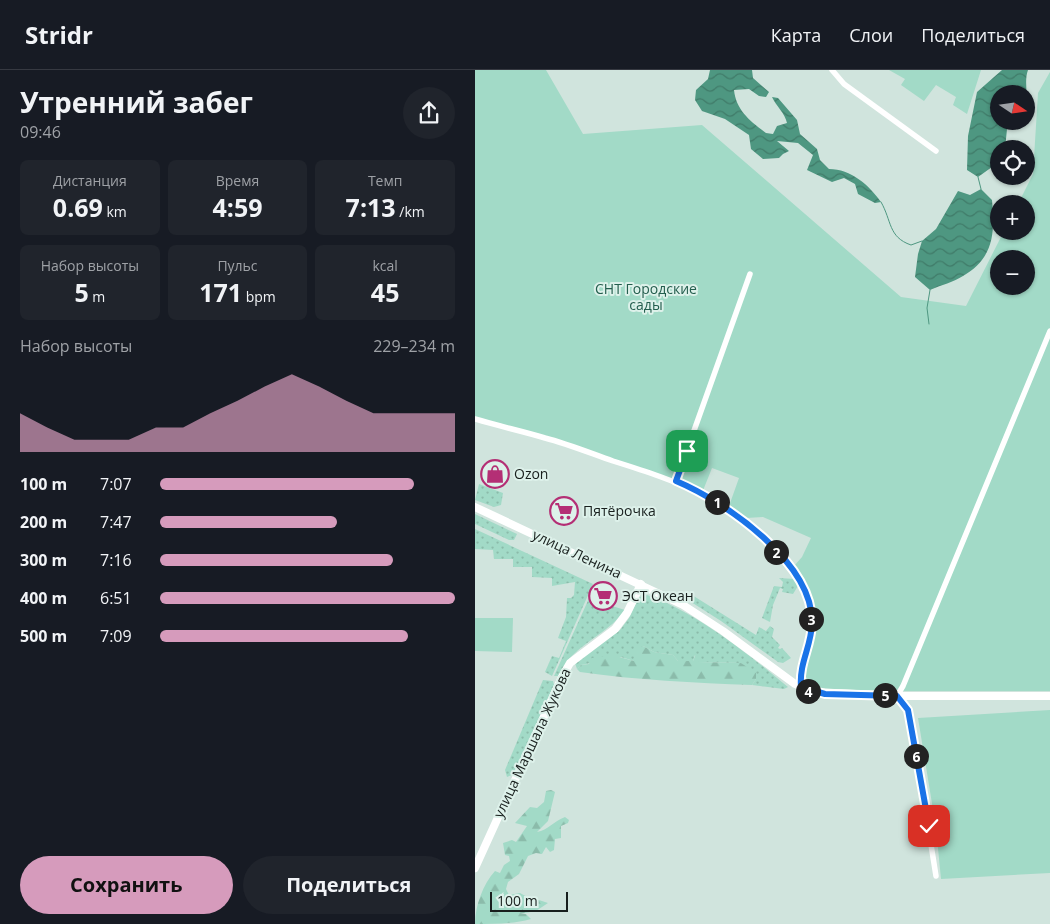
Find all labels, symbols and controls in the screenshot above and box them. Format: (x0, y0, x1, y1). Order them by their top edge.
text: Stridr (25, 18, 93, 51)
text: Карта (771, 23, 821, 47)
text: Слои (849, 23, 893, 47)
text: Поделиться (921, 23, 1025, 47)
text: Утренний забег (20, 83, 253, 121)
north arrow (990, 85, 1035, 130)
map controls (990, 85, 1035, 295)
button: share (403, 87, 455, 139)
text: 09:46 (20, 121, 61, 143)
button: locate (990, 140, 1035, 185)
text: Дистанция (53, 171, 127, 190)
text: Время (216, 171, 259, 190)
text: Темп (368, 171, 402, 190)
text: 0.69 (53, 190, 103, 224)
text: 4:59 (212, 190, 263, 224)
text: 7:13 (346, 190, 396, 224)
button: + (990, 195, 1035, 240)
text: km (103, 202, 127, 221)
text: /km (396, 202, 425, 221)
button: − (990, 250, 1035, 295)
text: Набор высоты (41, 256, 139, 275)
text: Пульс (217, 256, 258, 275)
text: kcal (372, 256, 398, 275)
text: 5 (74, 275, 89, 309)
text: 171 (199, 275, 242, 309)
text: 45 (371, 275, 399, 309)
park label: СНТ Городские сады (595, 279, 697, 314)
text: m (89, 287, 105, 306)
text: bpm (242, 287, 276, 306)
text: Набор высоты (20, 335, 132, 357)
text: 229–234 m (373, 335, 455, 357)
pin (666, 430, 708, 472)
icon: arrive (673, 437, 701, 465)
shop icon: Ozon (480, 459, 510, 489)
place label: Ozon (514, 464, 548, 483)
text: 100 m (20, 473, 67, 495)
text: 7:07 (100, 473, 132, 495)
pin: 1 (705, 490, 729, 514)
text: 1 (713, 493, 722, 512)
supermarket icon: Пятёрочка (549, 496, 579, 526)
place label: Пятёрочка (583, 501, 656, 520)
text: 200 m (20, 511, 67, 533)
text: 7:47 (100, 511, 132, 533)
street label: улица Ленина (530, 525, 625, 582)
pin: 2 (763, 540, 789, 564)
text: 2 (772, 543, 781, 562)
text: 300 m (20, 549, 67, 571)
text: 7:16 (100, 549, 132, 571)
supermarket icon: ЭСТ Океан (588, 581, 618, 611)
place label: ЭСТ Океан (622, 586, 694, 605)
text: 400 m (20, 587, 67, 609)
text: 6:51 (100, 587, 132, 609)
pin: 3 (799, 606, 823, 632)
text: 3 (807, 610, 816, 629)
text: 500 m (20, 625, 67, 647)
text: 7:09 (100, 625, 132, 647)
street label: улица Маршала Жукова (489, 665, 575, 821)
pin: 4 (795, 678, 821, 704)
text: 4 (804, 682, 813, 701)
pin: 5 (873, 682, 897, 708)
text: 5 (881, 686, 890, 705)
pin: 6 (903, 744, 929, 768)
text: 6 (912, 747, 921, 766)
pin (908, 805, 950, 847)
icon: check (915, 812, 943, 840)
button: Сохранить (20, 856, 233, 914)
button: Поделиться (243, 856, 455, 914)
scale bar (490, 889, 567, 912)
text: 100 m (497, 891, 538, 910)

